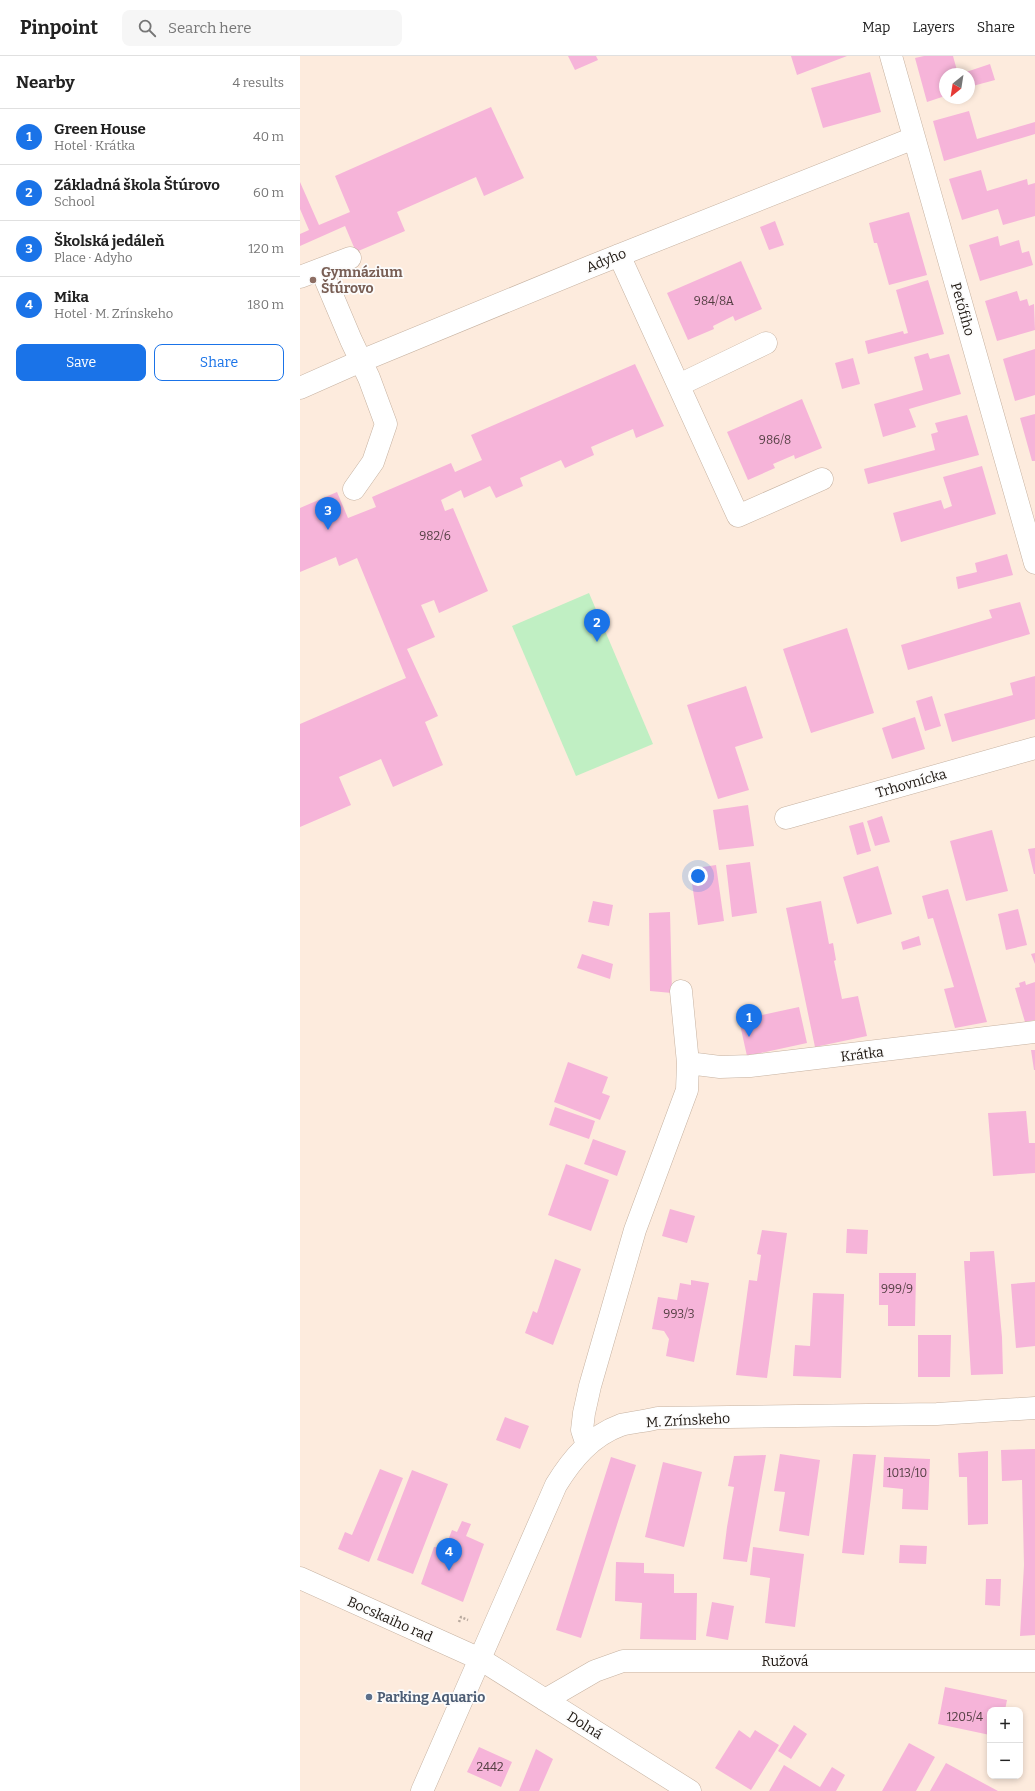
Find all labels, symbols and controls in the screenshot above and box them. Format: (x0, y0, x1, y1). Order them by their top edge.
search box (122, 10, 402, 46)
text: Pinpoint (20, 16, 98, 39)
icon: search (136, 17, 158, 39)
text: Search here (168, 19, 251, 37)
text: Map (862, 19, 890, 36)
text: Layers (912, 19, 955, 36)
text: Share (977, 19, 1015, 36)
north arrow (939, 68, 975, 104)
text: Nearby (16, 72, 75, 93)
text: 4 results (232, 75, 284, 90)
text: Green House (54, 120, 146, 138)
text: 1 (26, 129, 32, 144)
text: 40 m (253, 129, 284, 144)
text: Hotel · Krátka (54, 138, 135, 153)
text: Základná škola Štúrovo (54, 176, 220, 194)
text: 2 (25, 185, 33, 200)
text: 60 m (253, 185, 284, 200)
text: School (54, 194, 95, 209)
text: Školská jedáleň (54, 232, 164, 250)
text: 3 (25, 241, 33, 256)
text: 120 m (248, 241, 284, 256)
street label: Adyho (584, 245, 629, 276)
text: Place · Adyho (54, 250, 133, 265)
place label: Gymnázium Štúrovo (321, 264, 403, 297)
marker: Gymnázium Štúrovo (308, 275, 318, 285)
street label: Petőfiho (947, 281, 978, 338)
text: Mika (54, 288, 89, 306)
house number: 984/8A (694, 294, 735, 308)
text: 4 (25, 297, 33, 312)
text: 180 m (248, 297, 284, 312)
text: Hotel · M. Zrínskeho (54, 306, 173, 321)
button: Save (16, 344, 146, 381)
button: Share (154, 344, 284, 381)
house number: 986/8 (759, 433, 791, 447)
pin: 3 (315, 497, 341, 530)
house number: 982/6 (419, 529, 451, 543)
pin: 2 (584, 609, 610, 642)
street label: Trhovnícka (874, 765, 949, 802)
your location (688, 866, 708, 886)
pin: 1 (736, 1004, 762, 1037)
street label: Krátka (840, 1043, 885, 1066)
house number: 999/9 (881, 1282, 913, 1296)
house number: 993/3 (663, 1307, 695, 1321)
street label: M. Zrínskeho (645, 1410, 731, 1431)
house number: 1013/10 (887, 1466, 927, 1480)
pin: 4 (436, 1538, 462, 1571)
street label: Bocskaiho rad (345, 1593, 435, 1646)
street label: Ružová (762, 1653, 809, 1670)
place label: Parking Aquario (377, 1689, 485, 1706)
marker: Parking Aquario (364, 1692, 374, 1702)
map controls (987, 1707, 1023, 1779)
button: + (987, 1707, 1023, 1743)
street label: Dolná (564, 1708, 606, 1743)
house number: 1205/4 (947, 1710, 983, 1724)
button: − (987, 1743, 1023, 1779)
house number: 2442 (476, 1760, 504, 1774)

